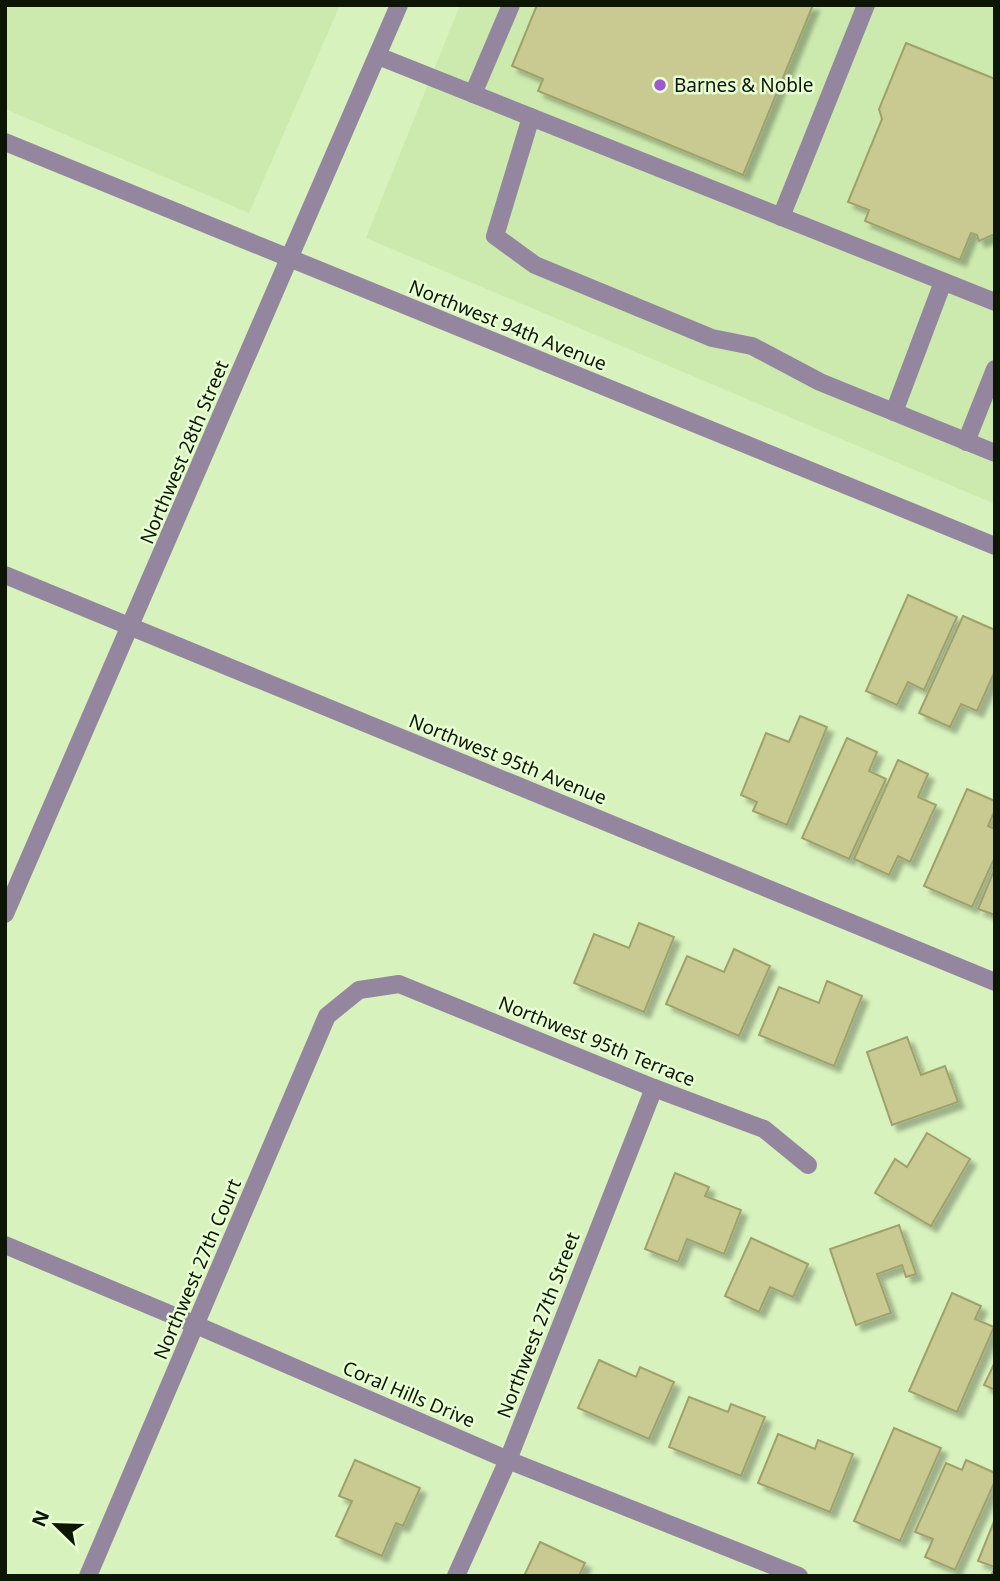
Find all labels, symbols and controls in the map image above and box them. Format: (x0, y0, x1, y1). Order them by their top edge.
place label: Barnes & Noble (674, 72, 813, 98)
marker: Barnes & Noble (652, 77, 668, 93)
street label: Northwest 94th Avenue (405, 273, 611, 377)
street label: Northwest 28th Street (133, 356, 235, 548)
street label: Northwest 95th Avenue (405, 707, 611, 811)
street label: Northwest 95th Terrace (495, 990, 699, 1092)
street label: Northwest 27th Court (147, 1174, 247, 1363)
street label: Northwest 27th Street (491, 1228, 586, 1422)
street label: Coral Hills Drive (339, 1354, 479, 1434)
north arrow (21, 1490, 91, 1560)
text: N (25, 1506, 55, 1531)

